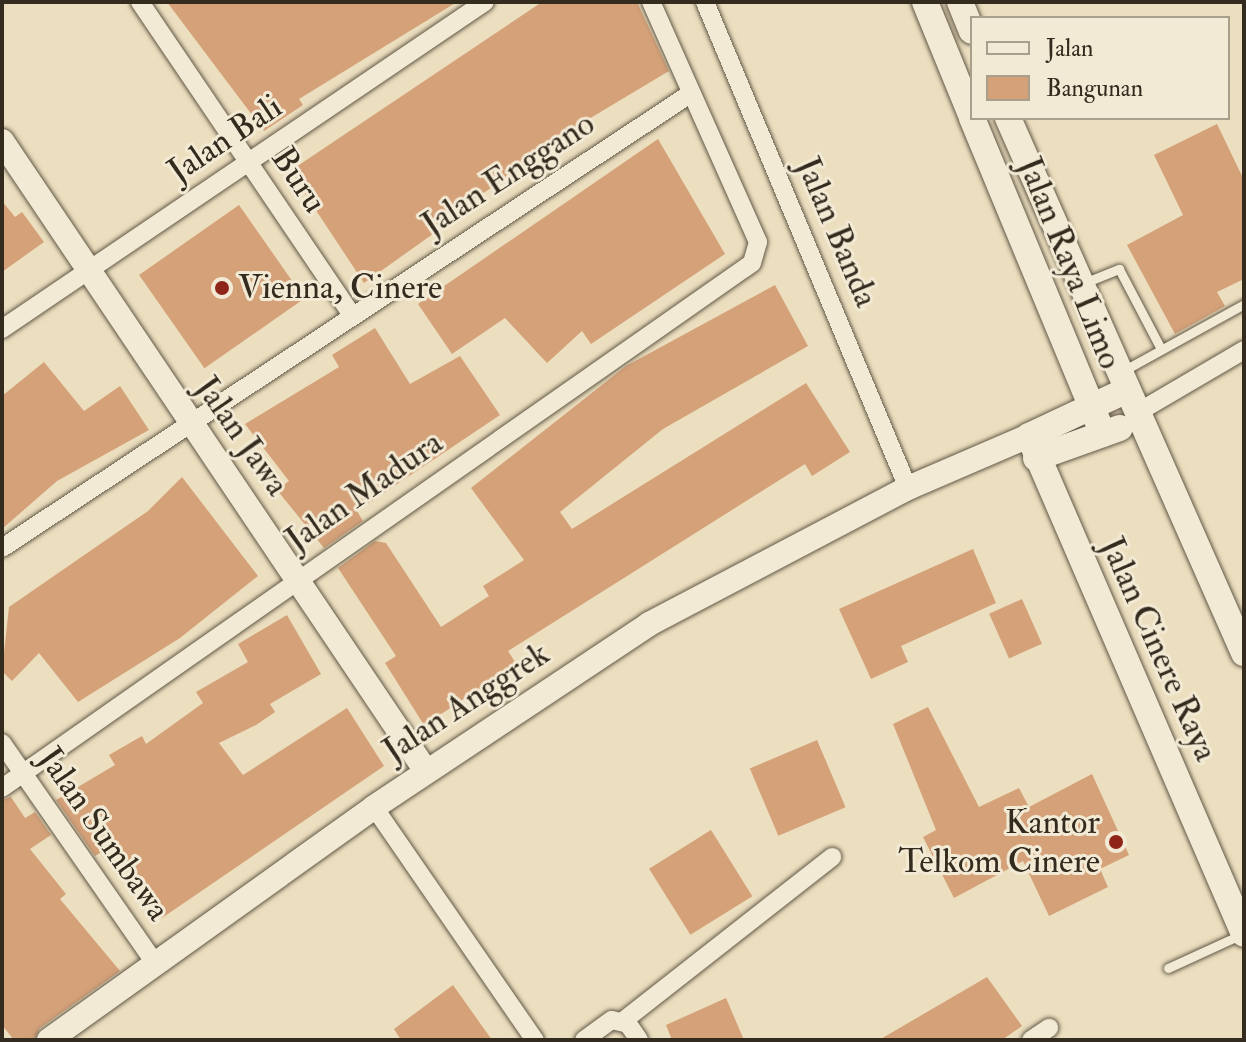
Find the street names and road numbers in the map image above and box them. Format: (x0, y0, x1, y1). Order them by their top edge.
street label: Jalan Bali (160, 86, 290, 192)
street label: Jalan Enggano (414, 103, 602, 245)
street label: Buru (262, 140, 336, 220)
street label: Jalan Banda (787, 151, 887, 313)
street label: Jalan Raya Limo (1009, 151, 1131, 375)
street label: Jalan Jawa (186, 369, 298, 503)
street label: Jalan Madura (278, 422, 450, 560)
street label: Jalan Cinere Raya (1091, 531, 1227, 767)
street label: Jalan Anggrek (375, 633, 557, 771)
street label: Jalan Sumbawa (29, 740, 179, 928)

